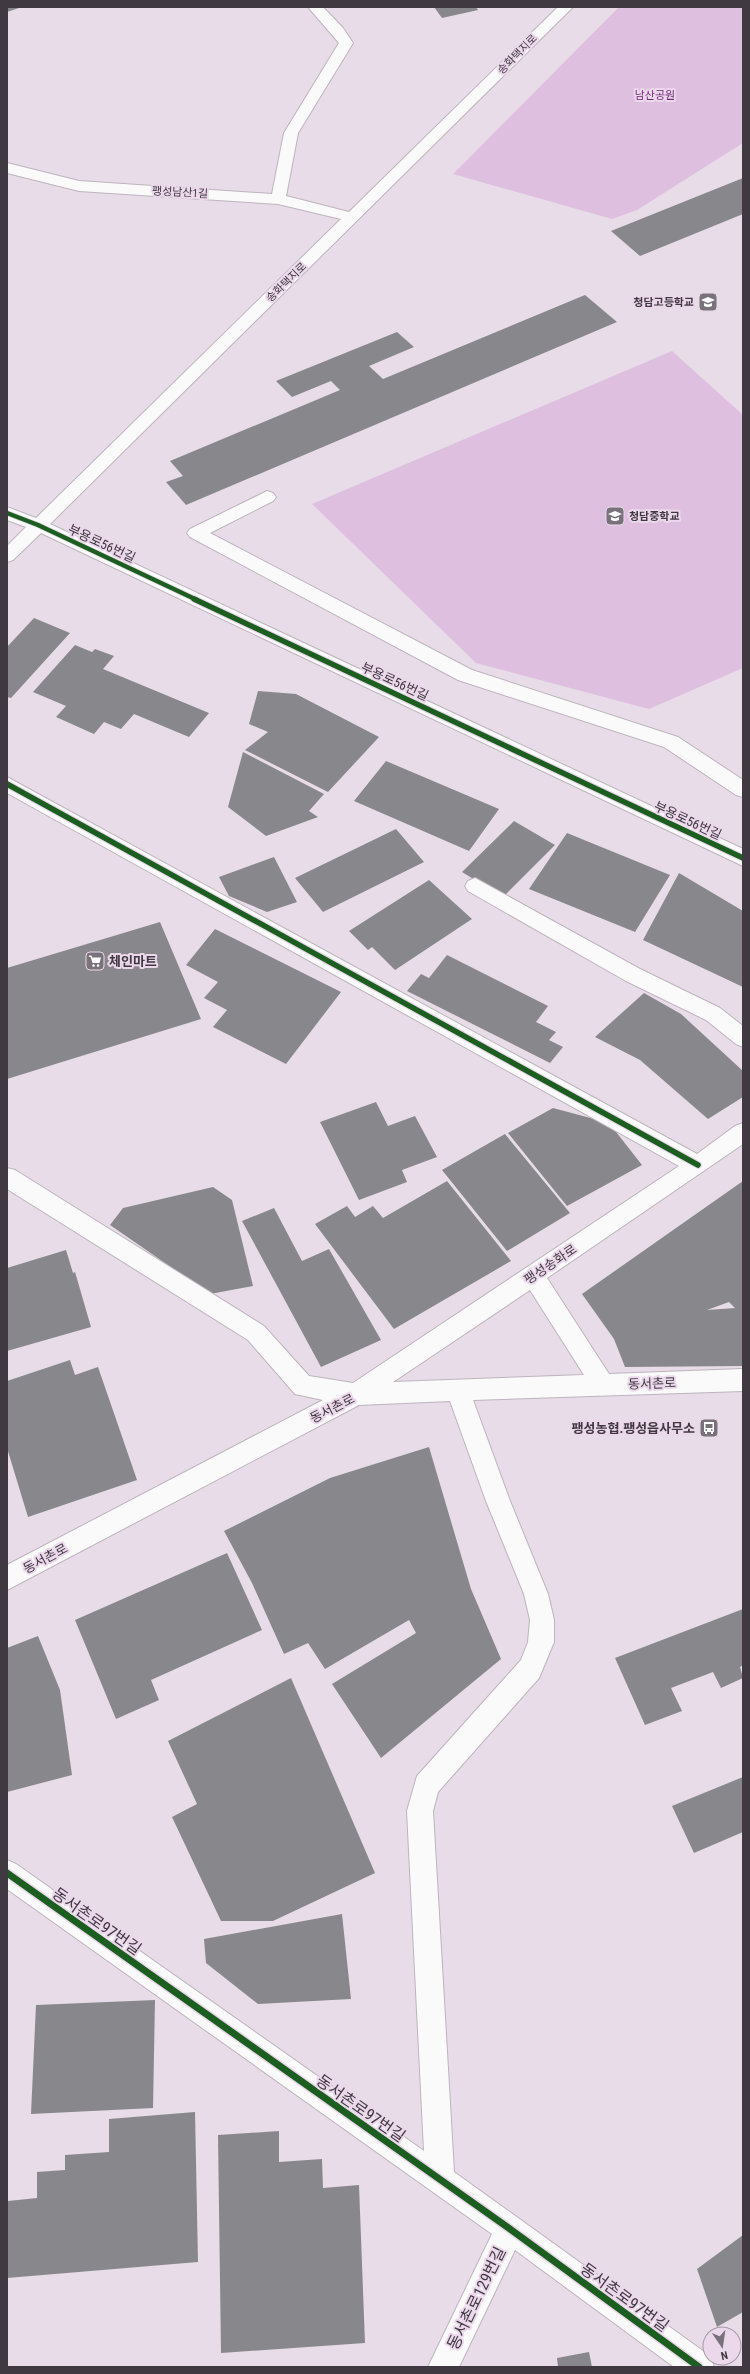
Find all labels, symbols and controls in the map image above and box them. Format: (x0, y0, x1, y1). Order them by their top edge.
street label: 송화택지로 (495, 32, 540, 77)
park label: 남산공원 (635, 89, 675, 102)
street label: 팽성남산1길 (152, 185, 208, 200)
street label: 송화택지로 (264, 260, 309, 305)
school or university icon: 청담고등학교 (697, 291, 719, 313)
place label: 청담고등학교 (633, 296, 694, 309)
school or university icon: 청담중학교 (604, 505, 626, 527)
place label: 청담중학교 (629, 510, 680, 523)
street label: 부용로56번길 (66, 521, 138, 566)
street label: 부용로56번길 (359, 659, 431, 704)
street label: 부용로56번길 (652, 798, 724, 843)
supermarket icon: 체인마트 (84, 950, 106, 972)
place label: 체인마트 (109, 954, 157, 969)
street label: 팽성송화로 (521, 1241, 579, 1287)
street label: 동서촌로 (628, 1375, 676, 1392)
street label: 동서촌로 (308, 1391, 357, 1426)
bus stop icon: 팽성농협.팽성읍사무소 (698, 1417, 720, 1439)
place label: 팽성농협.팽성읍사무소 (572, 1421, 695, 1436)
street label: 동서촌로 (21, 1541, 70, 1576)
street label: 동서촌로97번길 (49, 1884, 145, 1959)
street label: 동서촌로97번길 (313, 2071, 409, 2146)
street label: 동서촌로129번길 (443, 2244, 510, 2353)
street label: 동서촌로97번길 (577, 2259, 672, 2336)
north arrow (702, 2326, 742, 2366)
text: N (719, 2348, 729, 2362)

